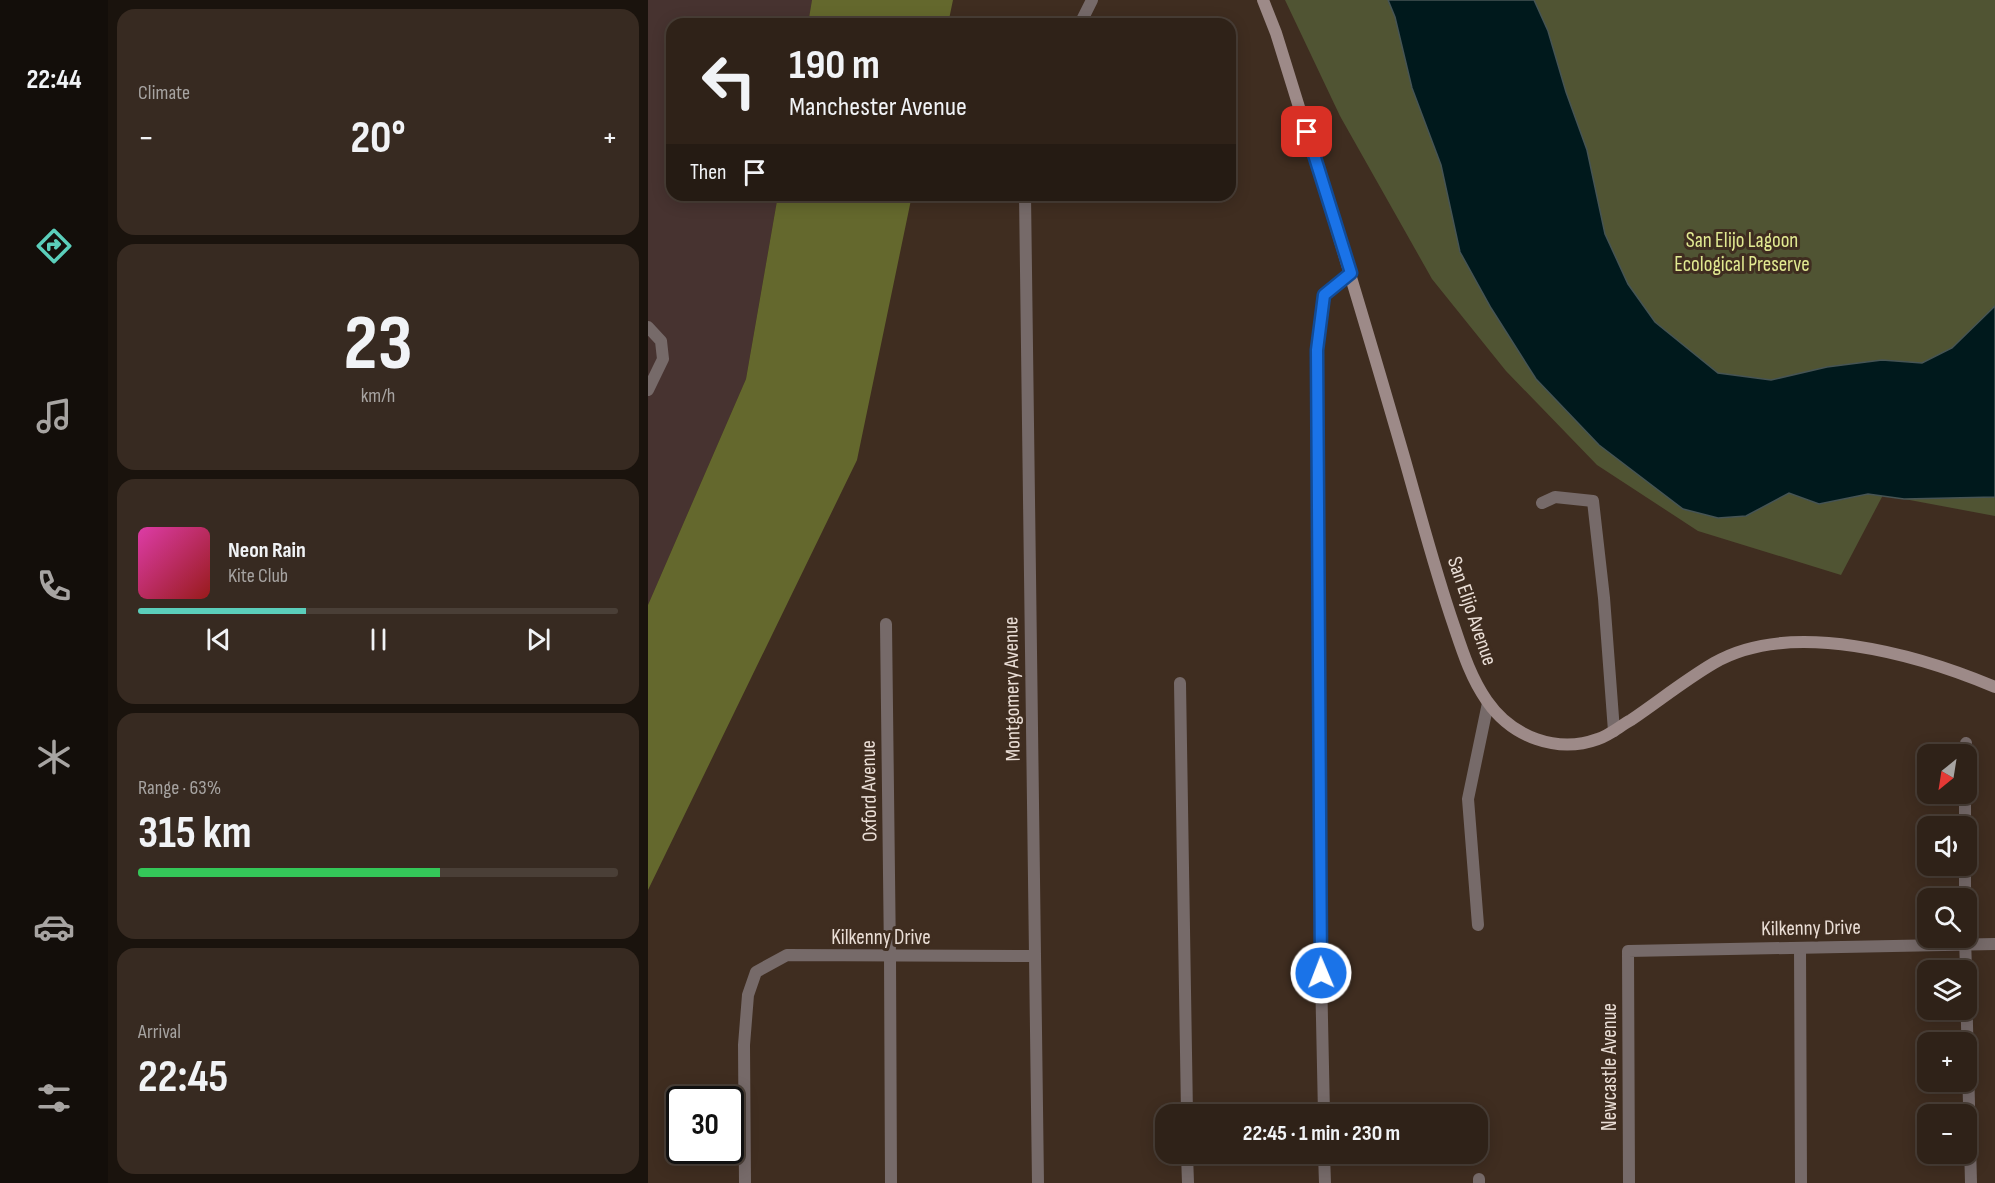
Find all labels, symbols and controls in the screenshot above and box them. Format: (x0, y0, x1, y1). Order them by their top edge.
text: 190 m (789, 40, 880, 91)
icon: left (690, 42, 768, 120)
text: 22:44 (27, 64, 81, 96)
text: Climate (138, 81, 190, 105)
text: Manchester Avenue (789, 91, 967, 123)
pin (1281, 106, 1332, 157)
text: 20° (350, 111, 406, 166)
icon: arrive (1290, 115, 1323, 148)
text: − (138, 118, 154, 158)
text: + (602, 118, 618, 158)
icon: arrive (738, 156, 771, 189)
text: Then (690, 159, 726, 186)
icon: directions (33, 225, 75, 267)
park label: San Elijo Lagoon Ecological Preserve (1674, 228, 1810, 277)
text: 23 (343, 298, 413, 391)
text: km/h (361, 384, 395, 408)
icon: music (33, 395, 75, 437)
text: Neon Rain (228, 537, 306, 564)
street label: San Elijo Avenue (1442, 553, 1502, 669)
text: Kite Club (228, 564, 288, 588)
icon: phone (33, 565, 75, 607)
street label: Montgomery Avenue (998, 616, 1026, 762)
icon: previous (202, 623, 235, 656)
icon: pause (362, 623, 395, 656)
icon: next (522, 623, 555, 656)
icon: climate (33, 736, 75, 778)
street label: Oxford Avenue (856, 740, 882, 842)
north arrow (1917, 744, 1977, 804)
map controls (1917, 744, 1977, 1164)
text: Range · 63% (138, 776, 221, 800)
text: 315 km (138, 806, 252, 861)
button: sound (1917, 816, 1977, 876)
button: search (1917, 888, 1977, 948)
icon: car (33, 906, 75, 948)
street label: Kilkenny Drive (1761, 915, 1861, 941)
street label: Kilkenny Drive (831, 925, 931, 950)
position arrow (1289, 941, 1353, 1005)
button: layers (1917, 960, 1977, 1020)
street label: Newcastle Avenue (1597, 1003, 1622, 1131)
text: Arrival (138, 1020, 181, 1044)
button: + (1917, 1032, 1977, 1092)
text: 22:45 (138, 1050, 228, 1105)
icon: filters (33, 1077, 75, 1119)
speed limit sign: 30 (666, 1086, 744, 1164)
button: − (1917, 1104, 1977, 1164)
text: 22:45 · 1 min · 230 m (1243, 1120, 1400, 1147)

